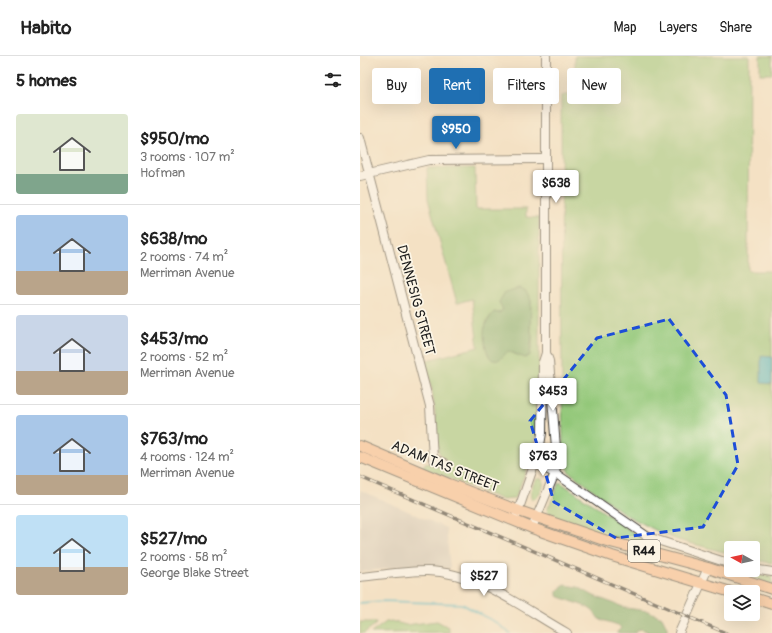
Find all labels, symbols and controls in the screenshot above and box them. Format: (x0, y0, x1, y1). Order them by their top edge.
text: Habito (20, 16, 71, 40)
text: Map (614, 19, 637, 36)
text: Layers (659, 19, 697, 36)
text: Share (719, 19, 752, 36)
chip: Buy (372, 68, 421, 104)
chip: Rent (429, 68, 485, 104)
chip: Filters (493, 68, 559, 104)
chip: New (567, 68, 621, 104)
icon: filters (322, 69, 344, 91)
text: 5 homes (16, 70, 77, 91)
pin: $950 (432, 116, 480, 150)
text: $950 (441, 121, 471, 137)
text: $950/mo (140, 128, 209, 149)
icon: home (48, 130, 96, 178)
text: 3 rooms · 107 m² (140, 149, 235, 165)
text: Hofman (140, 165, 185, 181)
pin: $638 (532, 170, 580, 204)
text: $638 (542, 175, 570, 191)
text: $638/mo (140, 228, 208, 249)
icon: home (48, 231, 96, 279)
street label: DENNESIG STREET (393, 243, 439, 357)
text: 2 rooms · 74 m² (140, 249, 228, 265)
text: Merriman Avenue (140, 265, 234, 281)
text: $453/mo (140, 328, 208, 349)
icon: home (48, 331, 96, 379)
text: 2 rooms · 52 m² (140, 349, 228, 365)
text: Merriman Avenue (140, 365, 234, 381)
pin: $453 (529, 378, 577, 412)
text: $453 (539, 383, 567, 399)
text: $763/mo (140, 428, 208, 449)
icon: home (48, 431, 96, 479)
street label: ADAM TAS STREET (389, 437, 501, 495)
pin: $763 (519, 443, 567, 477)
text: $763 (529, 448, 557, 464)
text: 4 rooms · 124 m² (140, 449, 234, 465)
text: Merriman Avenue (140, 465, 234, 481)
text: $527/mo (140, 528, 207, 549)
icon: home (48, 531, 96, 579)
road number: R44 (628, 540, 660, 562)
north arrow (724, 541, 760, 577)
map controls (724, 541, 760, 621)
text: 2 rooms · 58 m² (140, 549, 227, 565)
pin: $527 (460, 563, 508, 597)
text: George Blake Street (140, 565, 249, 581)
text: $527 (470, 568, 498, 584)
button: layers (724, 585, 760, 621)

